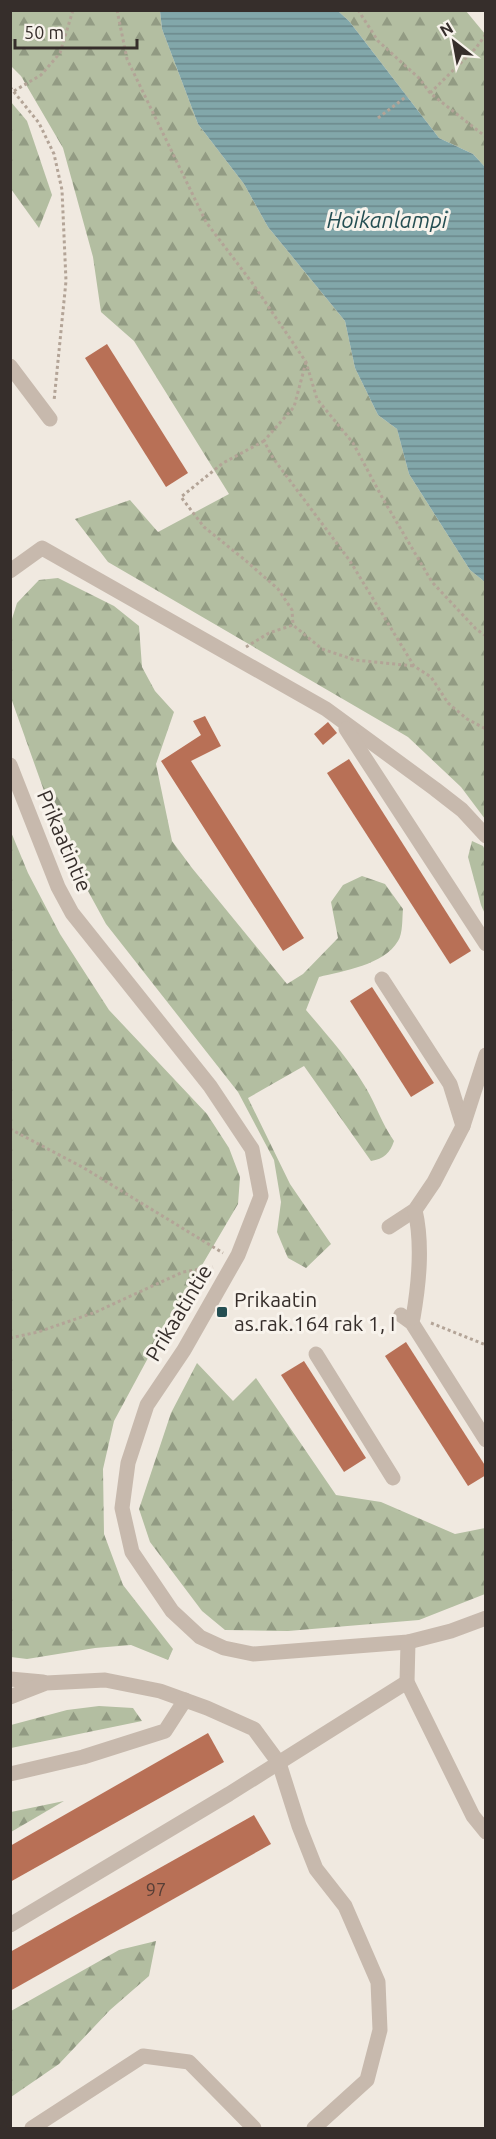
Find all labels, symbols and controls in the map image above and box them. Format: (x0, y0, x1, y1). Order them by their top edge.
scale bar (15, 12, 136, 50)
north arrow (424, 12, 484, 72)
text: N (437, 18, 456, 40)
text: 50 m (24, 22, 64, 42)
water label: Hoikanlampi (327, 207, 449, 232)
street label: Prikaatintie (33, 786, 97, 895)
street label: Prikaatintie (140, 1260, 216, 1365)
place label: Prikaatin as.rak.164 rak 1, I (234, 1287, 395, 1335)
marker: Prikaatin as.rak.164 rak 1, I (215, 1305, 229, 1319)
house number: 97 (146, 1879, 166, 1899)

